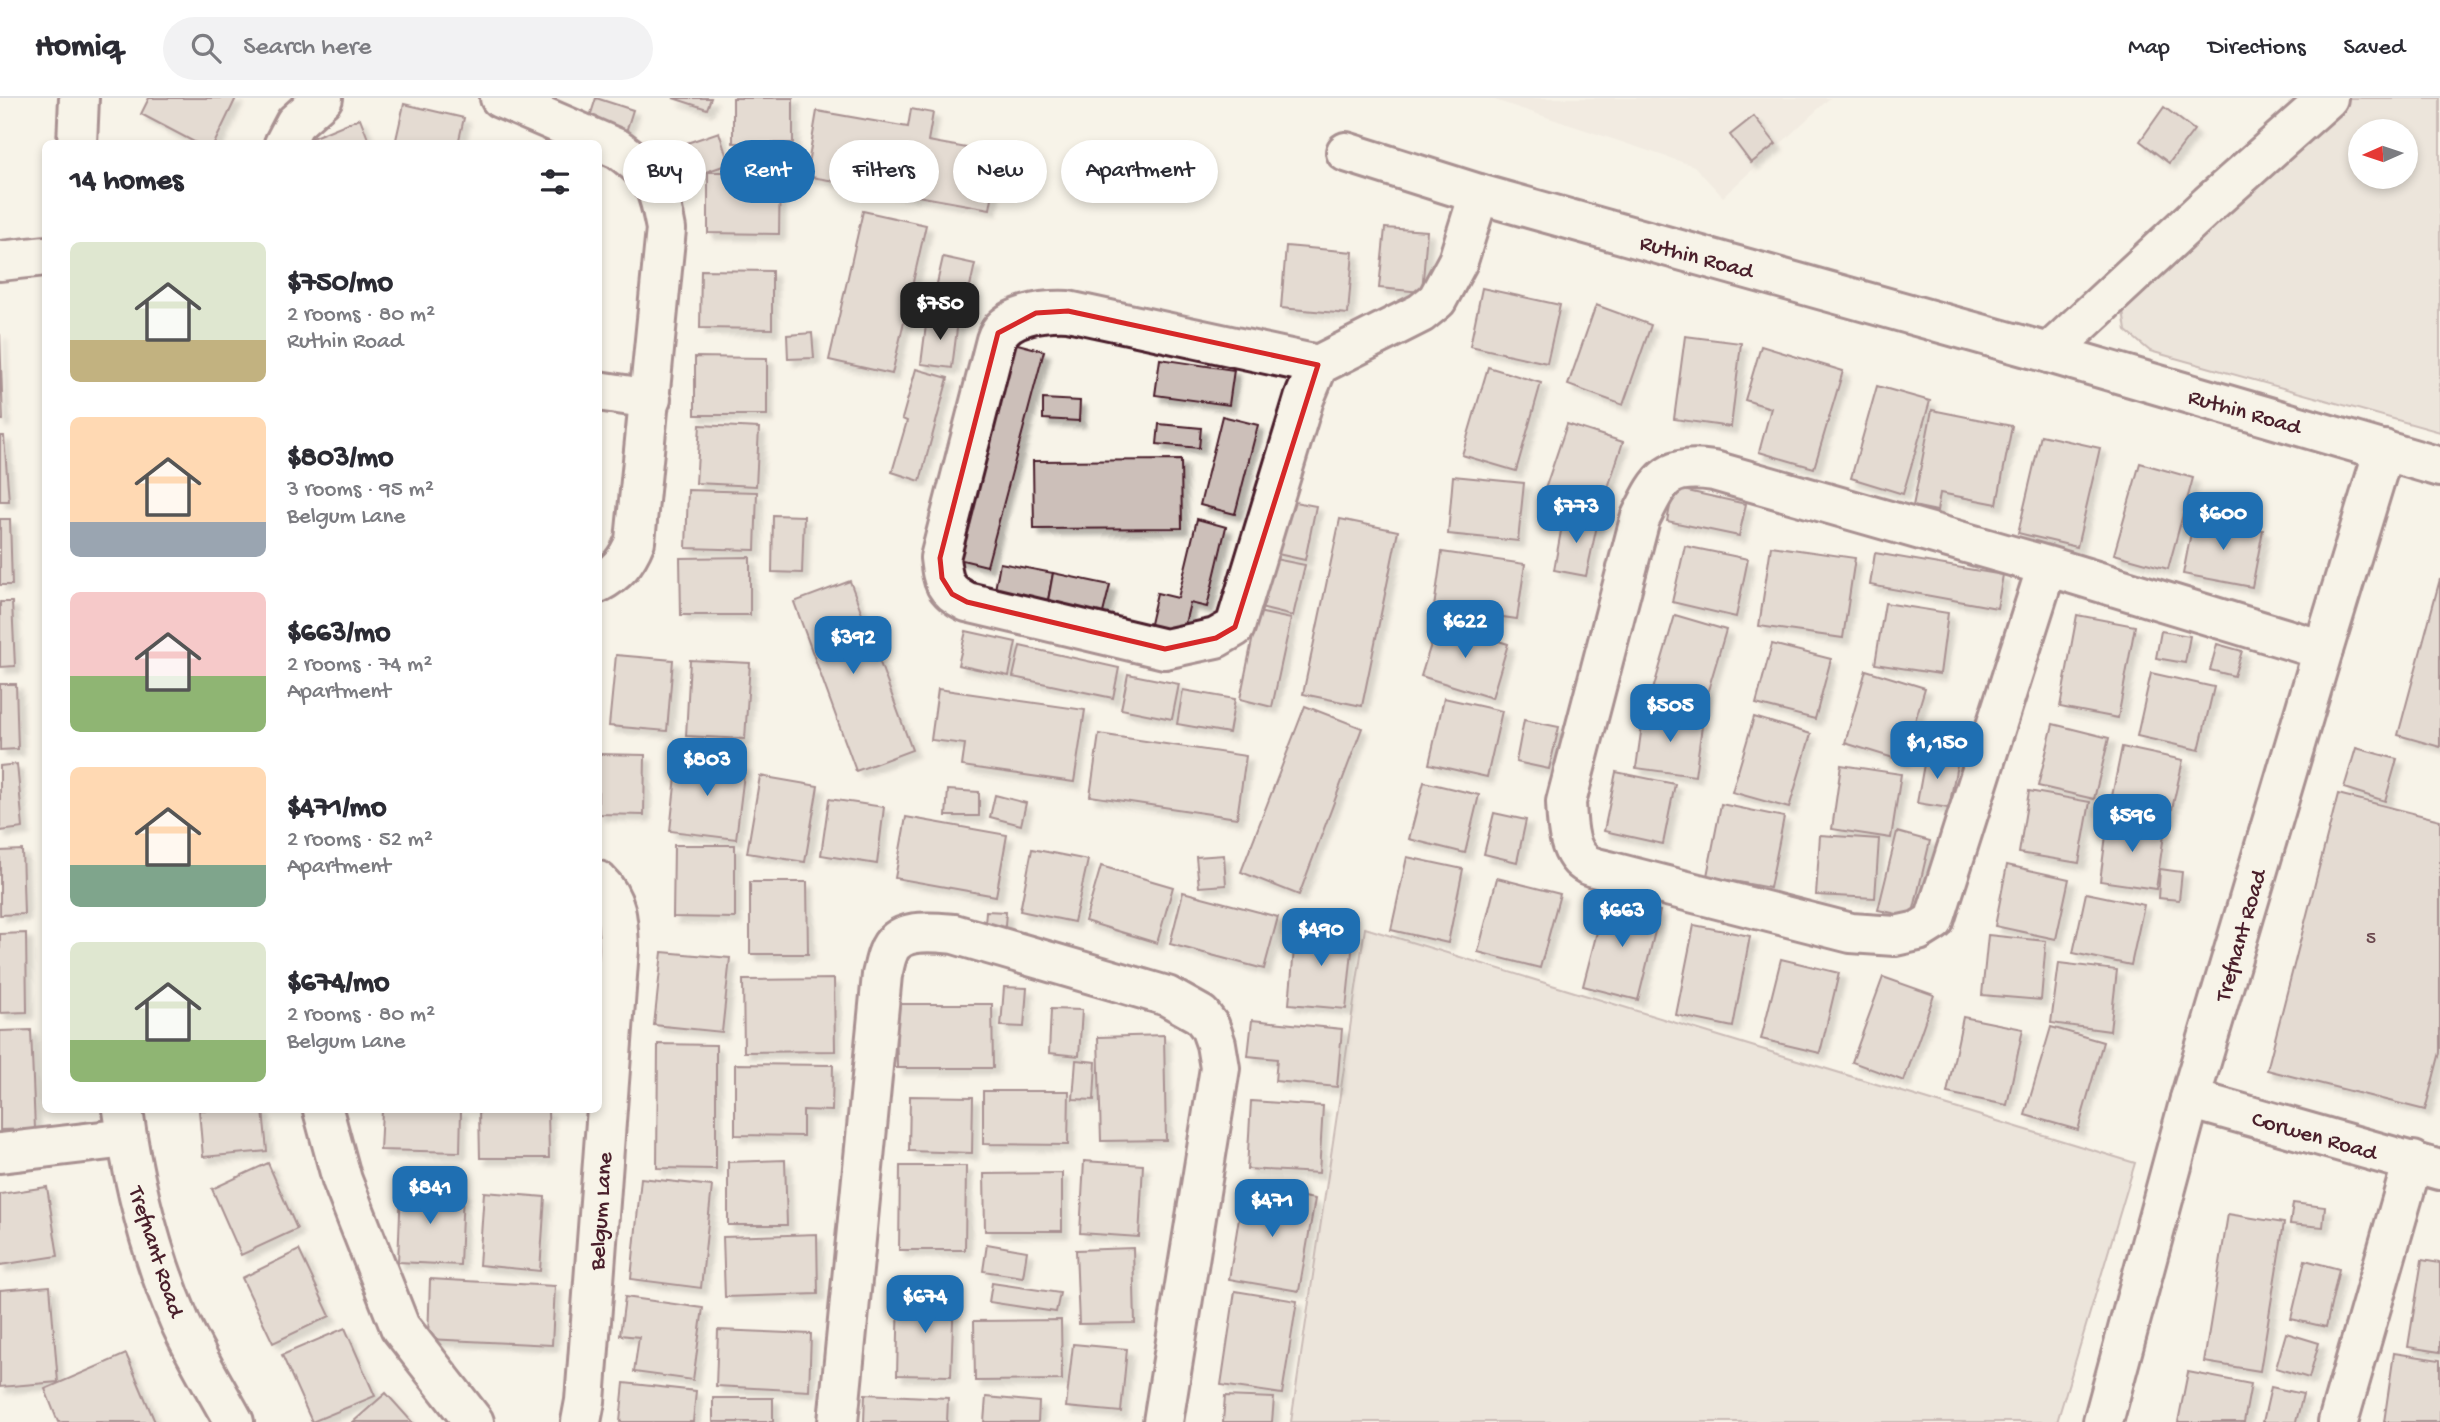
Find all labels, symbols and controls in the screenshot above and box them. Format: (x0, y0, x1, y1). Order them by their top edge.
search box (163, 17, 653, 80)
text: Homiq (35, 29, 121, 67)
icon: search (187, 29, 225, 67)
text: Search here (243, 33, 371, 64)
text: Map (2128, 34, 2170, 63)
text: Directions (2208, 34, 2306, 63)
text: Saved (2344, 34, 2405, 63)
north arrow (2348, 119, 2418, 189)
map controls (2348, 119, 2418, 189)
chip: Buy (623, 140, 706, 203)
chip: Rent (720, 140, 815, 203)
chip: Filters (829, 140, 939, 203)
chip: New (953, 140, 1047, 203)
chip: Apartment (1061, 140, 1218, 203)
icon: filters (536, 163, 574, 201)
text: 14 homes (70, 165, 183, 200)
street label: Ruthin Road (1636, 230, 1757, 287)
text: $750/mo (287, 267, 393, 302)
icon: home (126, 270, 210, 354)
pin: $750 (899, 282, 981, 342)
text: $750 (916, 291, 964, 318)
text: 2 rooms · 80 m² (287, 302, 435, 329)
text: Ruthin Road (287, 329, 403, 356)
street label: Ruthin Road (2184, 384, 2305, 443)
text: $803/mo (287, 442, 394, 477)
icon: home (126, 445, 210, 529)
text: 3 rooms · 95 m² (287, 477, 434, 504)
pin: $773 (1535, 486, 1617, 545)
pin: $600 (2182, 492, 2264, 552)
text: $773 (1553, 494, 1599, 521)
text: $600 (2199, 501, 2247, 528)
text: Belgum Lane (287, 504, 405, 531)
pin: $622 (1424, 601, 1506, 660)
text: $622 (1443, 609, 1487, 636)
pin: $392 (812, 616, 894, 676)
text: $663/mo (287, 617, 391, 652)
icon: home (126, 620, 210, 704)
text: $392 (830, 625, 876, 652)
text: 2 rooms · 74 m² (287, 652, 432, 679)
text: Apartment (287, 679, 391, 706)
pin: $505 (1629, 684, 1711, 744)
text: $505 (1646, 693, 1694, 720)
pin: $1,150 (1880, 722, 1994, 781)
text: $1,150 (1906, 730, 1968, 757)
pin: $803 (666, 738, 748, 798)
text: $803 (683, 747, 731, 774)
text: $471/mo (287, 792, 386, 827)
pin: $596 (2091, 794, 2173, 854)
icon: home (126, 795, 210, 879)
text: $596 (2109, 803, 2155, 830)
text: 2 rooms · 52 m² (287, 827, 433, 854)
text: Apartment (287, 854, 391, 881)
street label: Trefnant Road (2210, 866, 2274, 1007)
pin: $663 (1581, 890, 1663, 949)
text: $663 (1599, 898, 1645, 925)
pin: $490 (1280, 908, 1362, 968)
text: $490 (1298, 917, 1344, 944)
house number: 5 (2366, 928, 2376, 951)
text: $674/mo (287, 967, 390, 1002)
icon: home (126, 970, 210, 1054)
text: 2 rooms · 80 m² (287, 1002, 435, 1029)
text: Belgum Lane (287, 1029, 405, 1056)
street label: Corwen Road (2248, 1107, 2381, 1169)
street label: Belgum Lane (585, 1150, 620, 1272)
pin: $841 (389, 1166, 471, 1226)
text: $841 (408, 1175, 452, 1202)
pin: $471 (1231, 1180, 1313, 1239)
street label: Trefnant Road (120, 1182, 189, 1322)
text: $471 (1251, 1188, 1293, 1215)
pin: $674 (884, 1276, 966, 1335)
text: $674 (903, 1284, 947, 1311)

